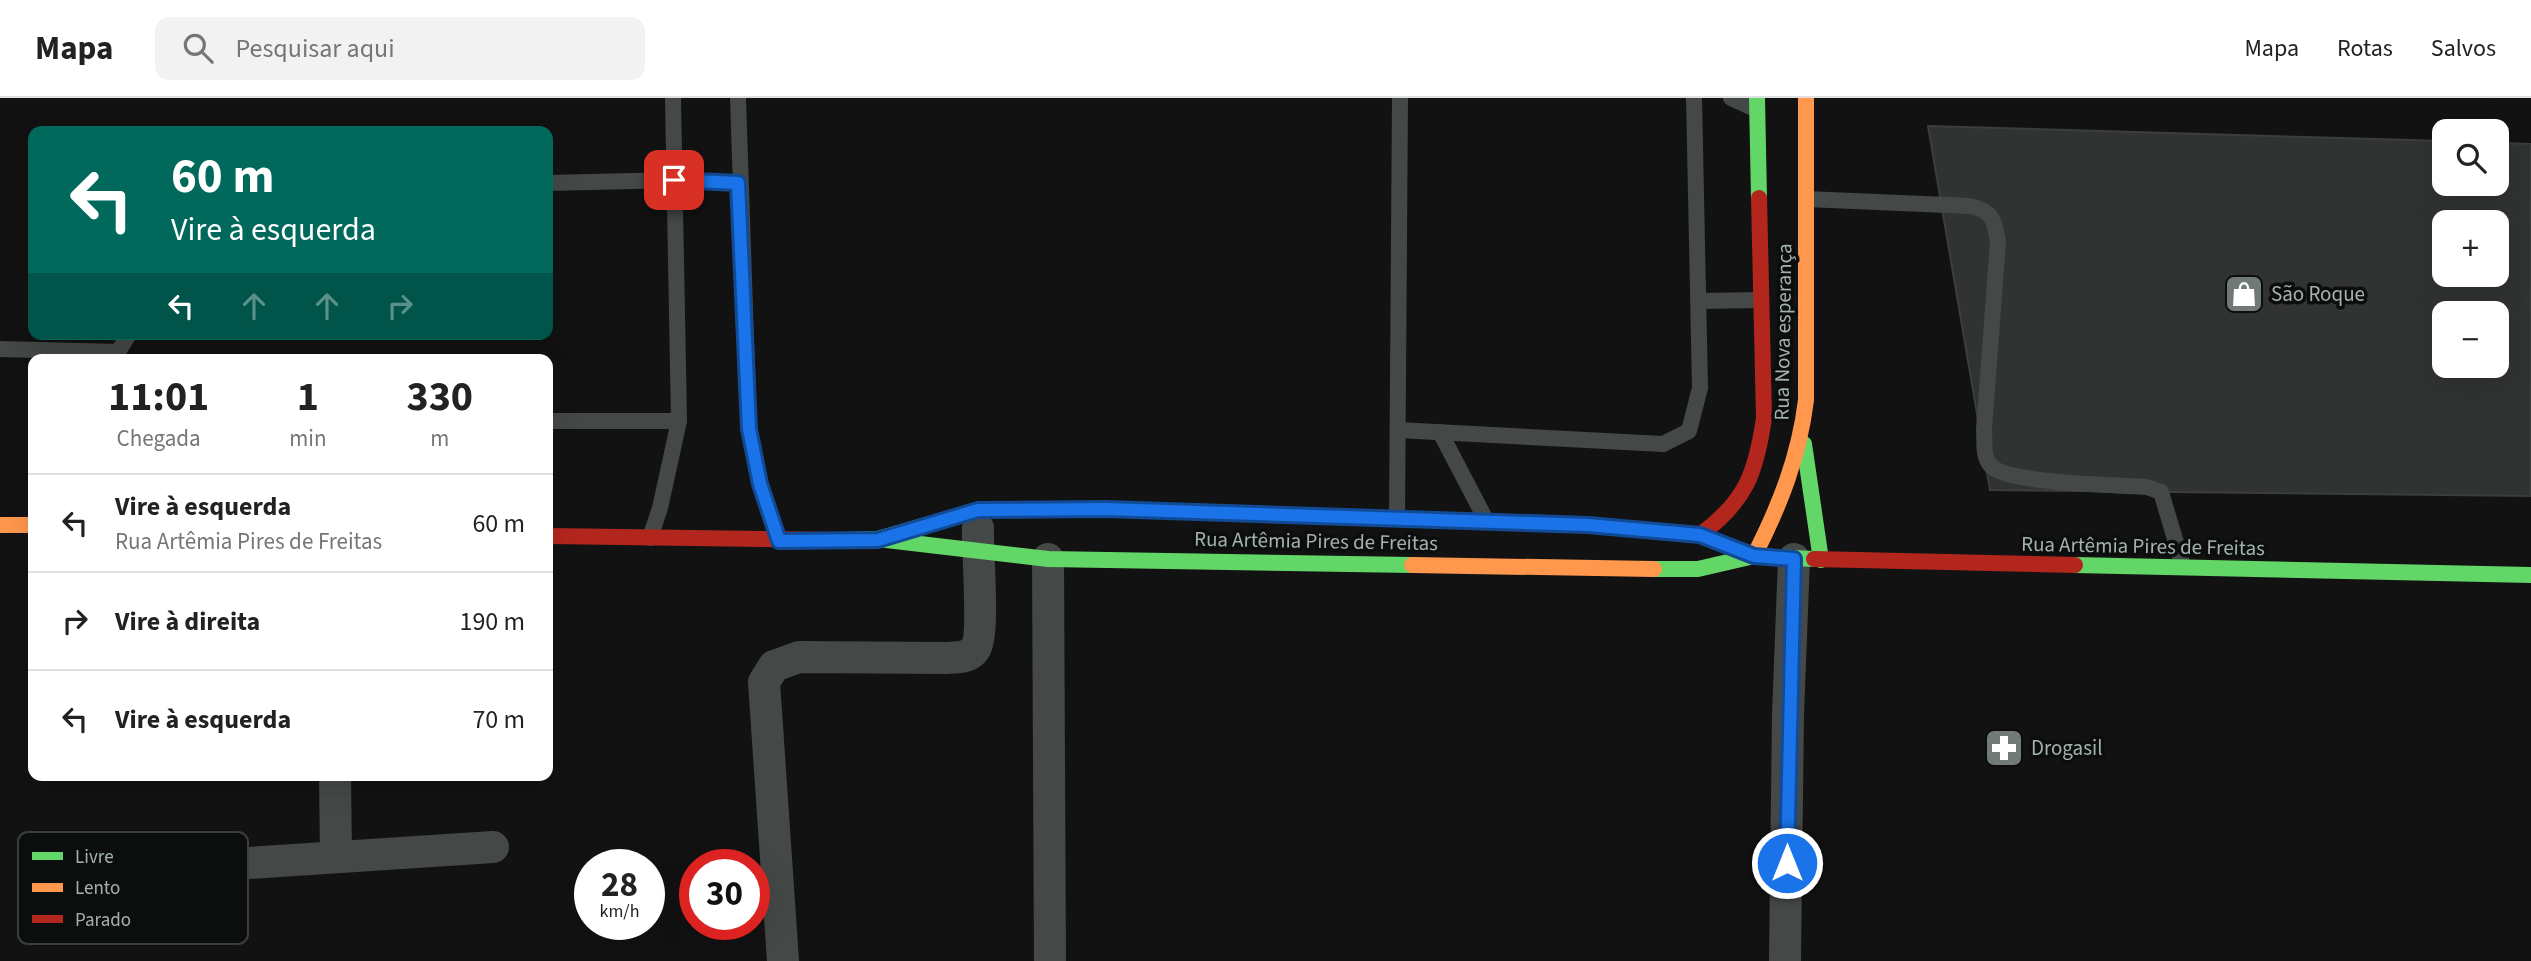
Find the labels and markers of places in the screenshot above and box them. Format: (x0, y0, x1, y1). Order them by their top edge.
pin (644, 150, 704, 210)
shop icon: São Roque (2223, 273, 2265, 315)
place label: São Roque (2271, 279, 2365, 309)
pharmacy icon: Drogasil (1983, 727, 2025, 769)
place label: Drogasil (2031, 733, 2103, 763)

